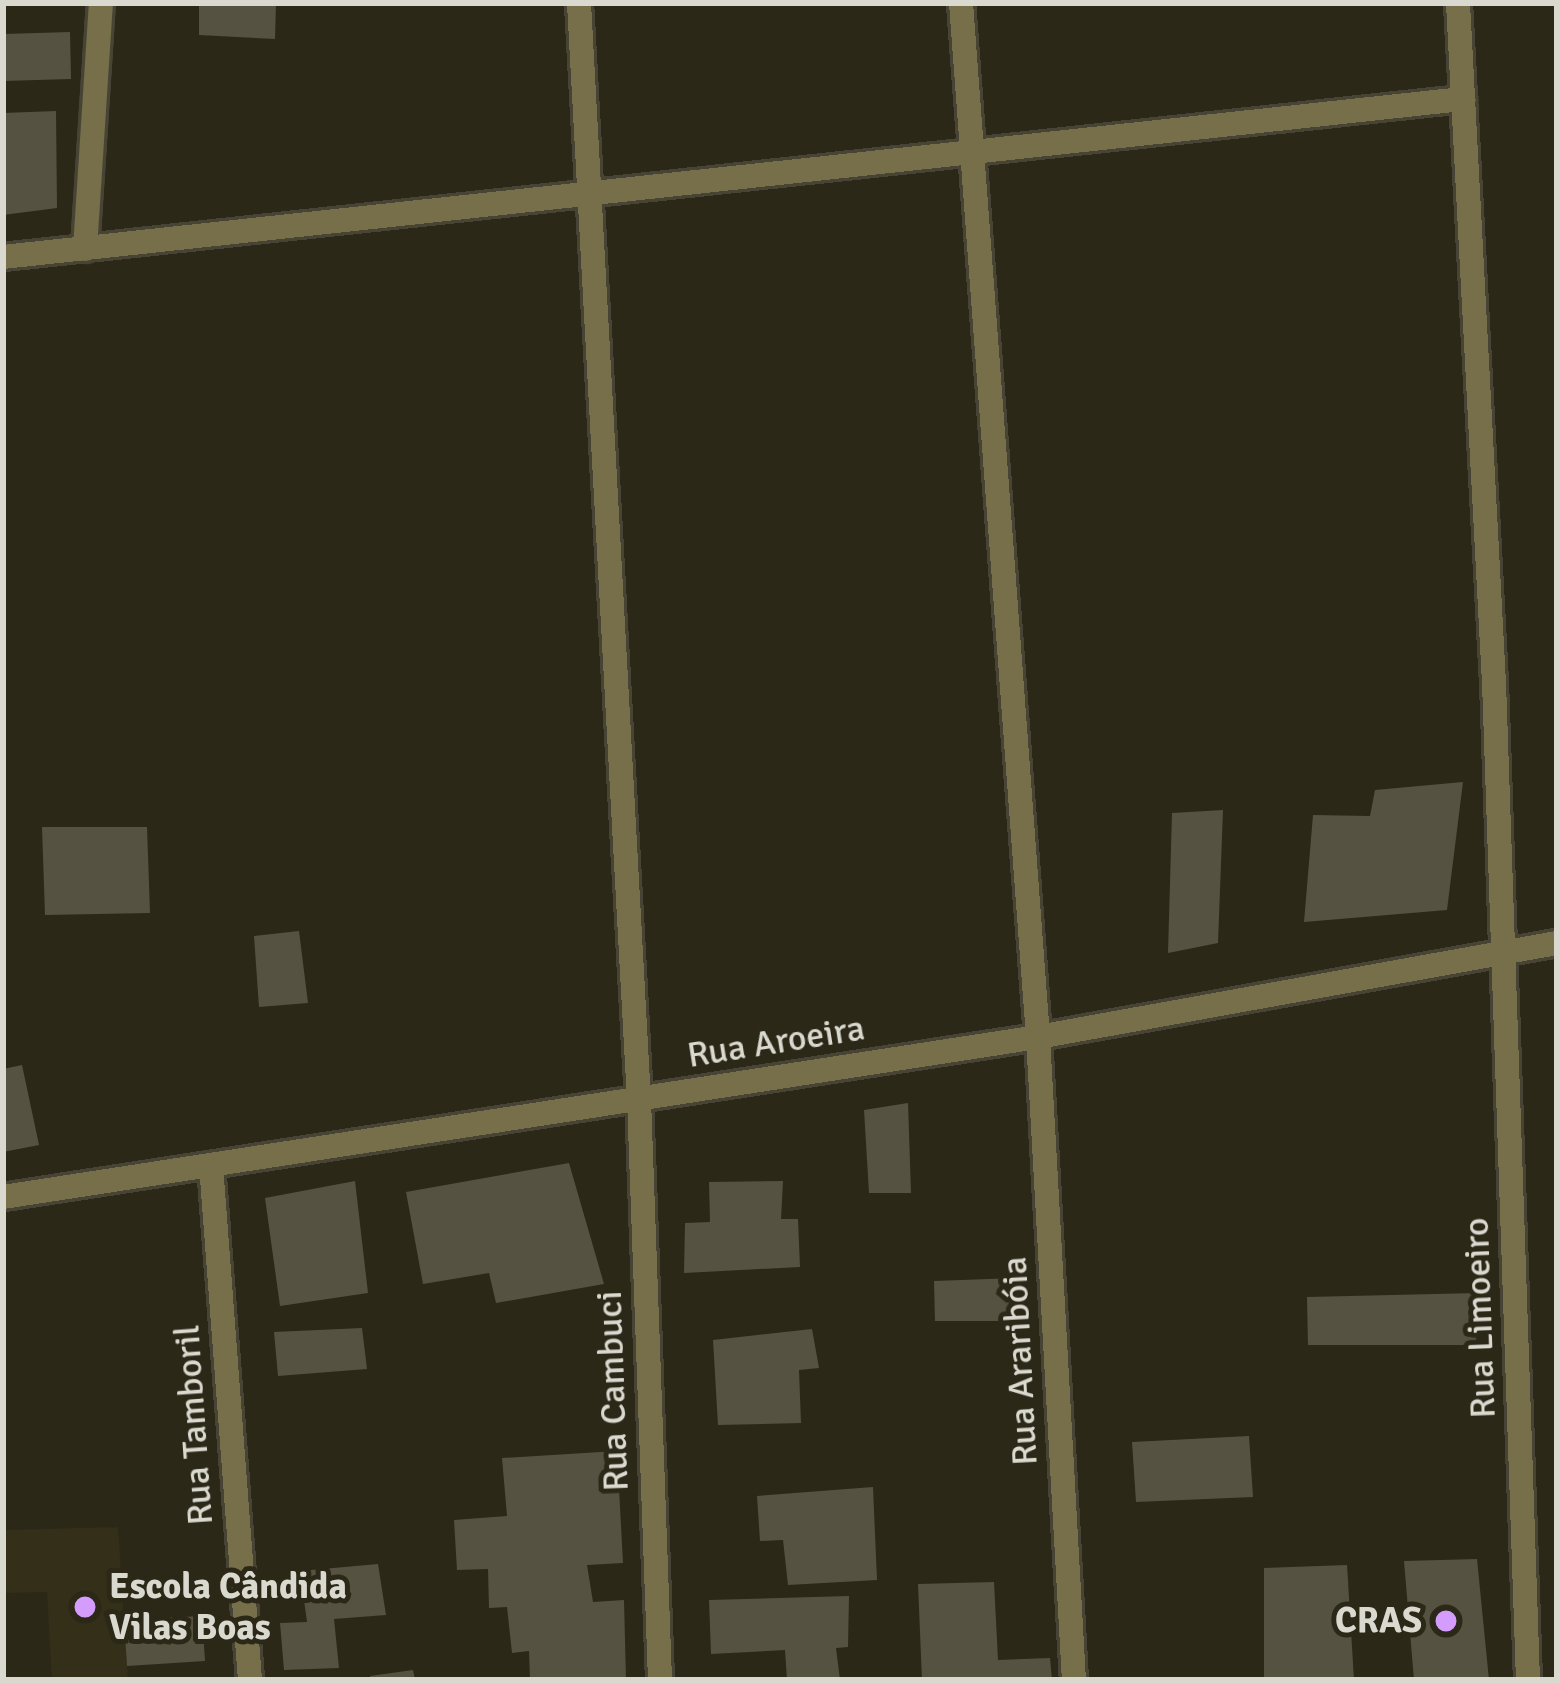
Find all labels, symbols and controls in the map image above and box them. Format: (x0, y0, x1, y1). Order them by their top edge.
street label: Rua Aroeira (684, 1007, 868, 1077)
street label: Rua Limoeiro (1455, 1217, 1505, 1419)
street label: Rua Araribóia (993, 1255, 1047, 1467)
street label: Rua Cambuci (588, 1290, 638, 1492)
street label: Rua Tamboril (165, 1323, 223, 1527)
place label: Escola Cândida Vilas Boas (109, 1564, 347, 1649)
marker: Escola Cândida Vilas Boas (72, 1594, 98, 1620)
place label: CRAS (1335, 1599, 1422, 1643)
marker: CRAS (1433, 1608, 1459, 1634)

